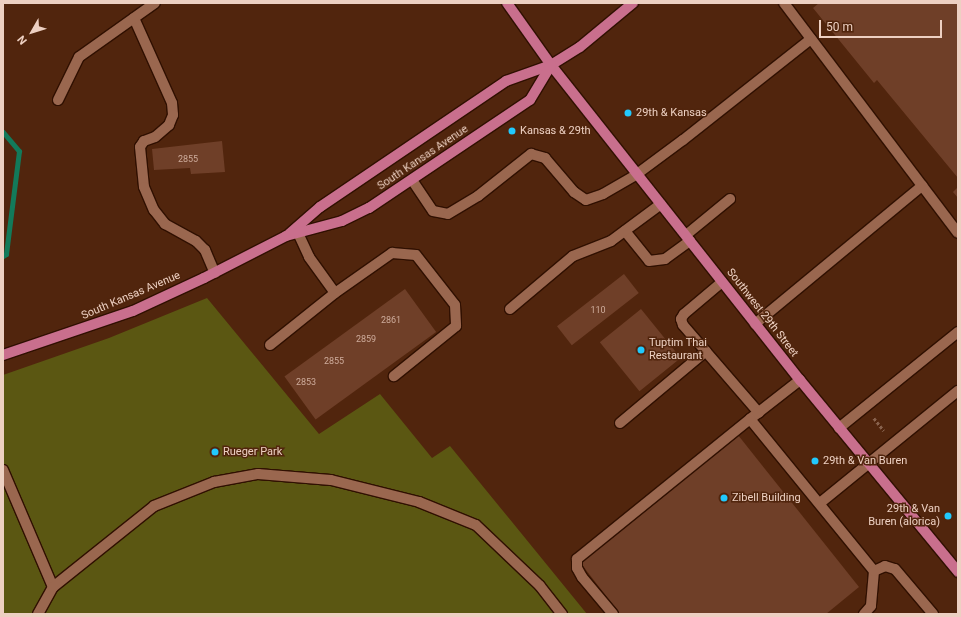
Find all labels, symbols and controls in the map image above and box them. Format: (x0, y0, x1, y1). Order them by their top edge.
north arrow (12, 12, 52, 52)
scale bar (821, 12, 944, 38)
text: 50 m (826, 20, 853, 34)
text: N (15, 33, 30, 47)
place label: 29th & Kansas (636, 106, 707, 120)
marker: 29th & Kansas (623, 108, 633, 118)
street label: South Kansas Avenue (375, 123, 471, 193)
place label: Kansas & 29th (520, 124, 591, 138)
marker: Kansas & 29th (507, 126, 517, 136)
house number: 2855 (178, 154, 198, 164)
street label: Southwest 29th Street (723, 266, 801, 360)
street label: South Kansas Avenue (80, 269, 182, 323)
house number: 110 (590, 305, 606, 315)
house number: 2861 (381, 315, 401, 325)
house number: 2859 (356, 334, 376, 344)
place label: Tuptim Thai Restaurant (649, 337, 707, 363)
marker: Tuptim Thai Restaurant (636, 345, 646, 355)
house number: 2855 (324, 356, 344, 366)
house number: 2853 (296, 377, 316, 387)
place label: Rueger Park (223, 445, 282, 459)
marker: Rueger Park (210, 447, 220, 457)
place label: 29th & Van Buren (823, 454, 907, 468)
marker: 29th & Van Buren (810, 456, 820, 466)
place label: Zibell Building (732, 491, 801, 505)
marker: Zibell Building (719, 493, 729, 503)
place label: 29th & Van Buren (alorica) (868, 503, 940, 529)
marker: 29th & Van Buren (alorica) (943, 511, 953, 521)

